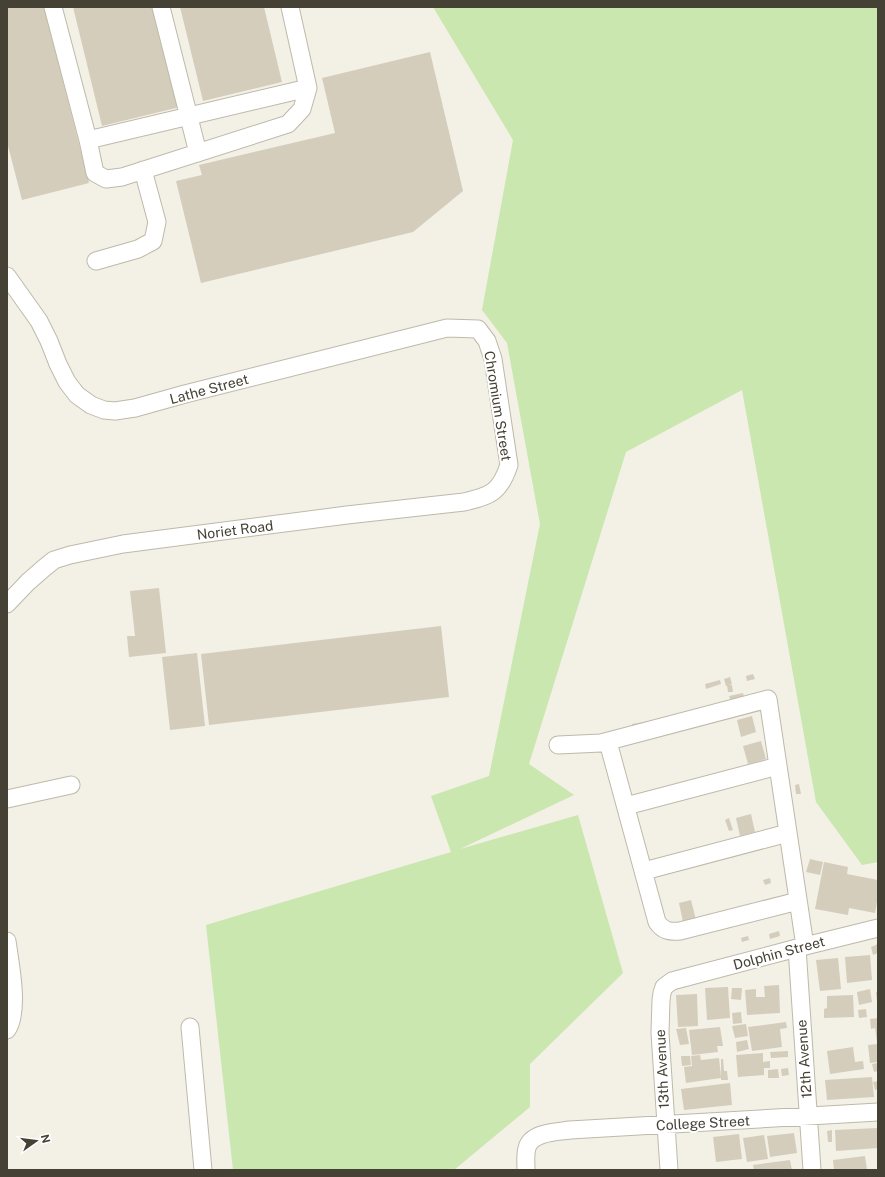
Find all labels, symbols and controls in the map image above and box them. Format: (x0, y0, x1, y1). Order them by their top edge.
street label: Chromium Street (481, 350, 515, 462)
street label: Lathe Street (168, 371, 250, 407)
street label: Noriet Road (196, 517, 274, 543)
street label: Dolphin Street (731, 933, 827, 973)
street label: 12th Avenue (793, 1019, 815, 1099)
street label: 13th Avenue (652, 1029, 672, 1109)
street label: College Street (656, 1113, 750, 1133)
north arrow (16, 1121, 56, 1161)
text: N (39, 1133, 53, 1144)

